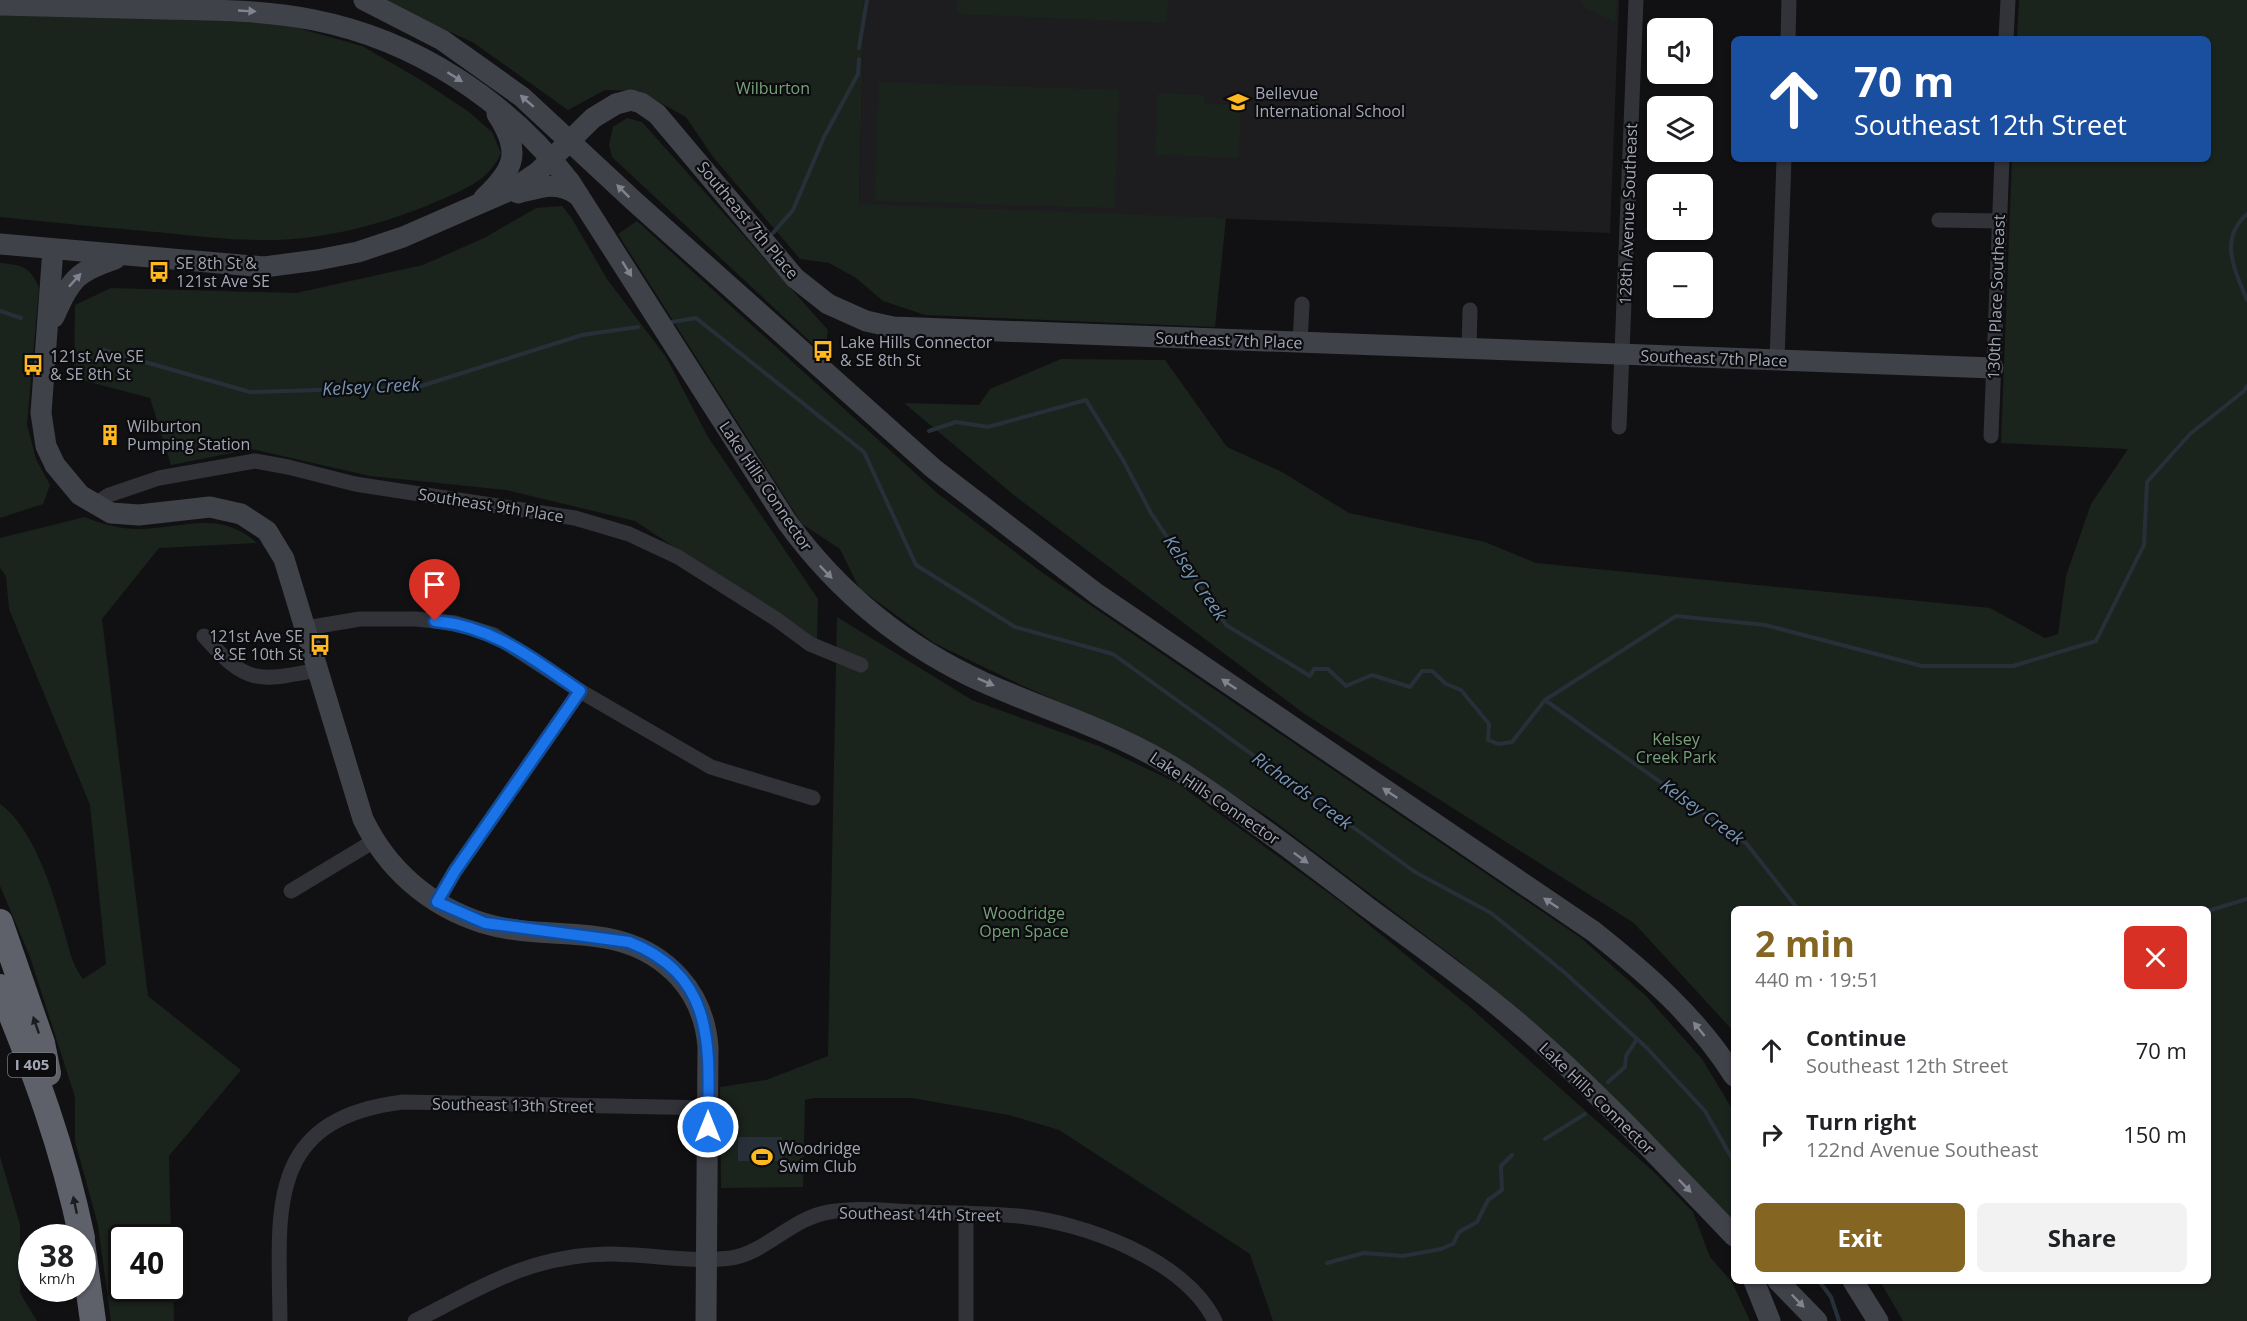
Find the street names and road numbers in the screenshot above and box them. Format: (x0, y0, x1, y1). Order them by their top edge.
street label: 128th Avenue Southeast (1614, 122, 1642, 305)
street label: Southeast 7th Place (692, 157, 804, 283)
street label: 130th Place Southeast (1982, 214, 2010, 380)
street label: Southeast 7th Place (1155, 326, 1303, 354)
street label: Southeast 7th Place (1640, 344, 1788, 372)
street label: Lake Hills Connector (714, 417, 818, 556)
street label: Southeast 9th Place (417, 483, 565, 527)
street label: Lake Hills Connector (1146, 746, 1285, 850)
street label: Lake Hills Connector (1535, 1037, 1660, 1159)
road number: I 405 (8, 1053, 56, 1077)
street label: Southeast 13th Street (432, 1093, 594, 1117)
street label: Southeast 14th Street (839, 1202, 1001, 1226)

